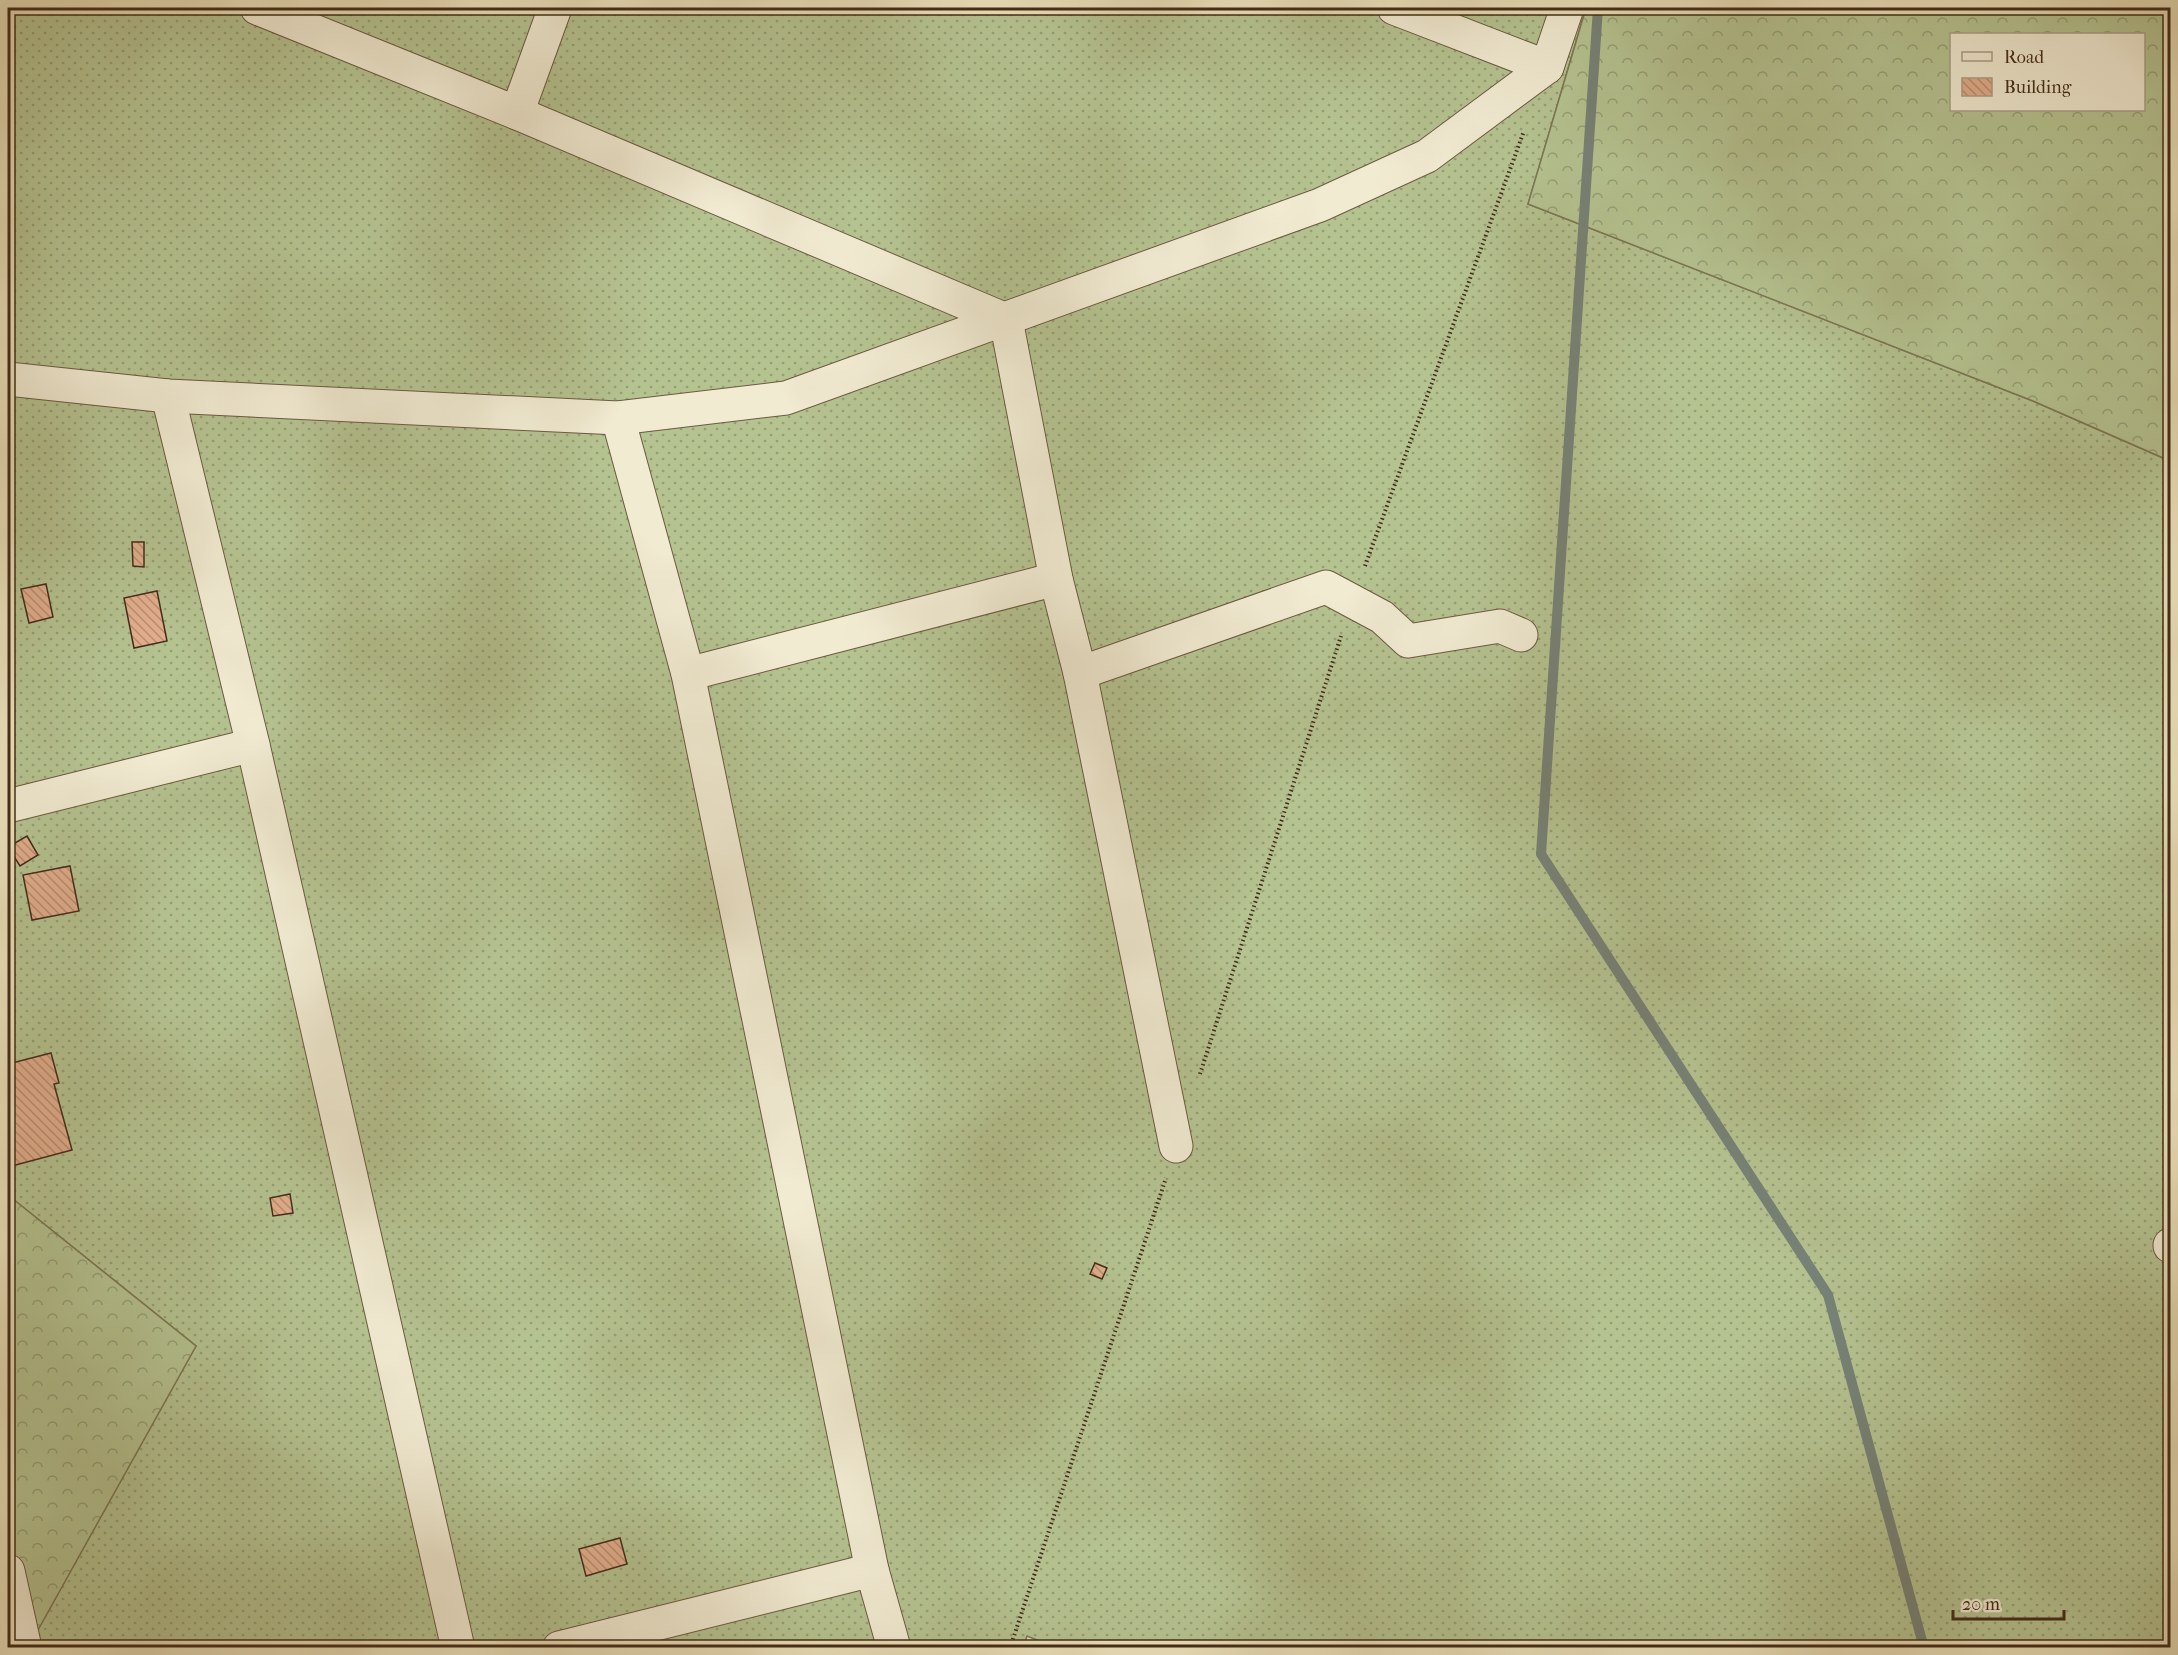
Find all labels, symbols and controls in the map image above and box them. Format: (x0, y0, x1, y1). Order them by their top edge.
legend (1950, 33, 2145, 111)
text: Road (2004, 47, 2044, 68)
text: Building (2004, 77, 2072, 98)
scale bar (1953, 1583, 2064, 1621)
text: 20 m (1962, 1594, 2000, 1615)

